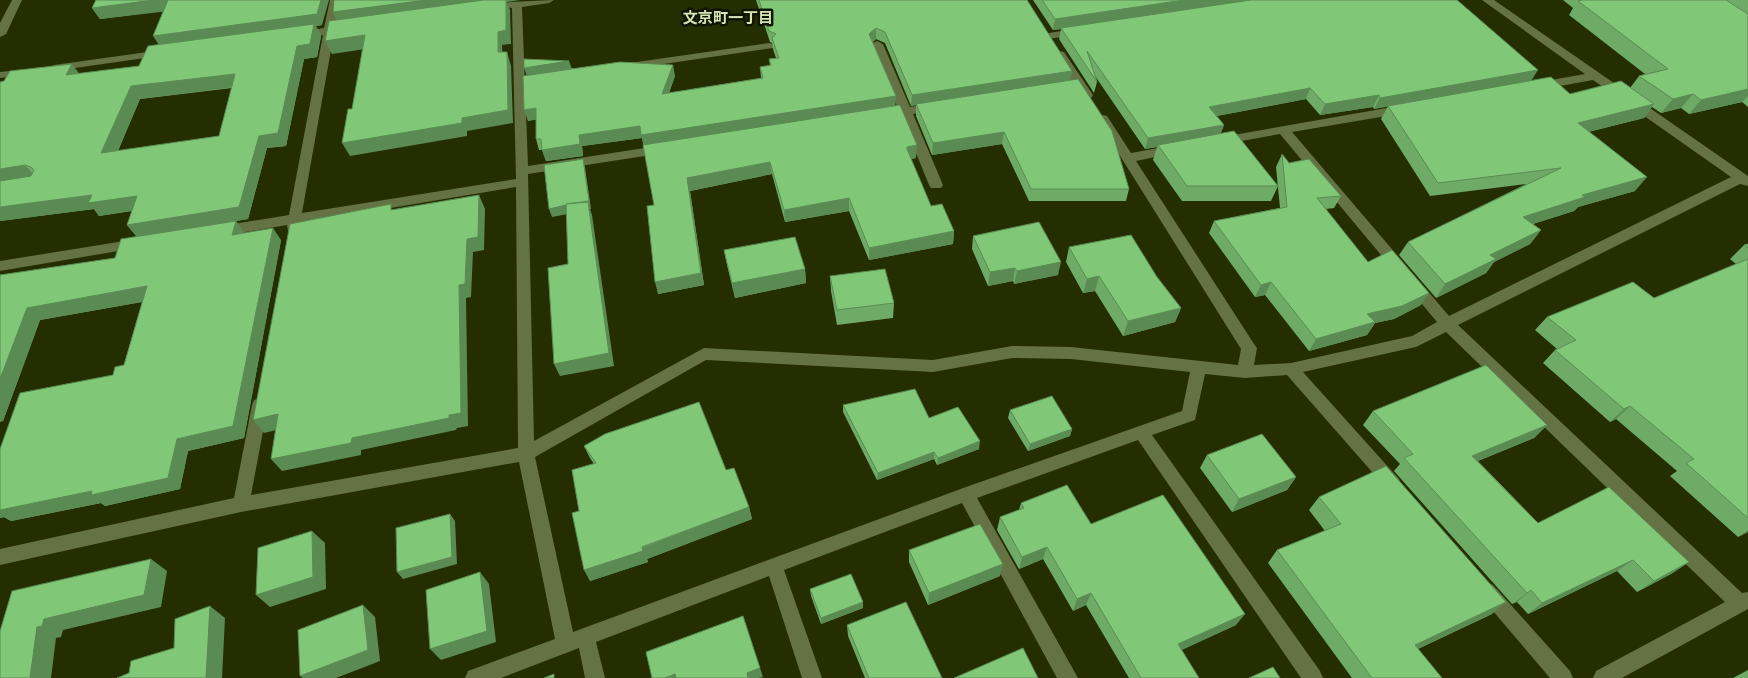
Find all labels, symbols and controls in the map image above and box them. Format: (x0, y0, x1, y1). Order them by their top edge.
district label: 文京町一丁目 (683, 9, 773, 27)

